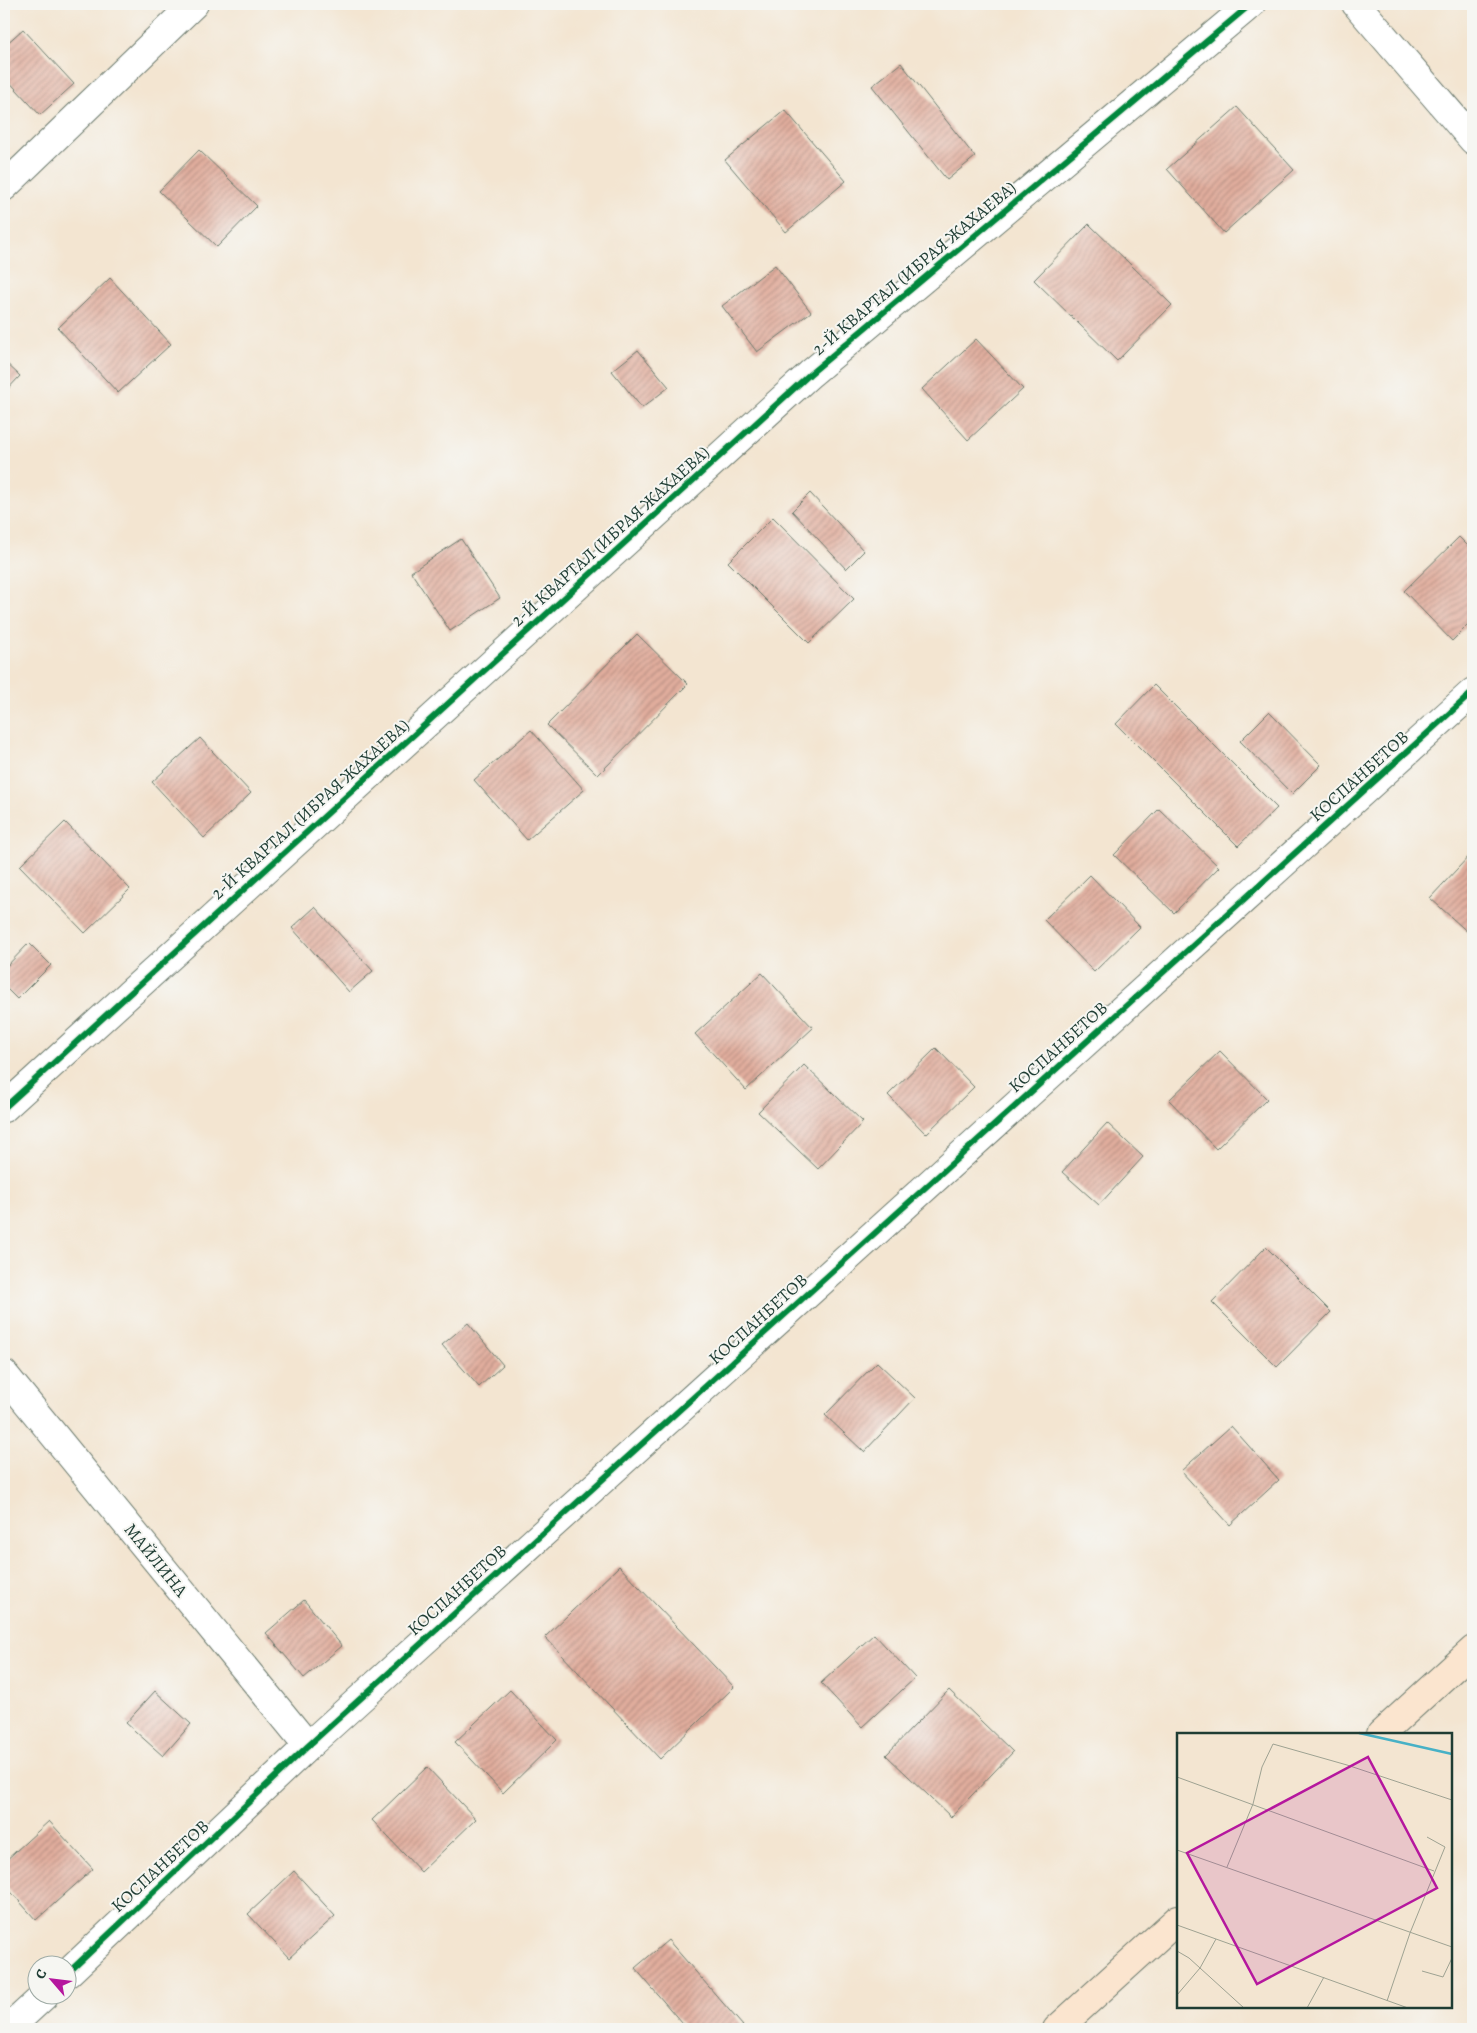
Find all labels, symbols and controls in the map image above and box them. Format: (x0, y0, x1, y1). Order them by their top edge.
street label: 2-Й КВАРТАЛ (ИБРАЯ ЖАХАЕВА) (807, 176, 1021, 360)
street label: 2-Й КВАРТАЛ (ИБРАЯ ЖАХАЕВА) (506, 440, 714, 632)
street label: 2-Й КВАРТАЛ (ИБРАЯ ЖАХАЕВА) (206, 713, 414, 905)
street label: КОСПАНБЕТОВ (1304, 725, 1414, 827)
street label: КОСПАНБЕТОВ (1003, 996, 1113, 1098)
street label: КОСПАНБЕТОВ (703, 1268, 813, 1370)
street label: МАЙЛИНА (119, 1518, 193, 1602)
street label: КОСПАНБЕТОВ (402, 1539, 512, 1641)
inset map (1177, 1733, 1452, 2008)
street label: КОСПАНБЕТОВ (106, 1814, 214, 1918)
north arrow (28, 1956, 78, 2006)
text: С (31, 1966, 52, 1982)

